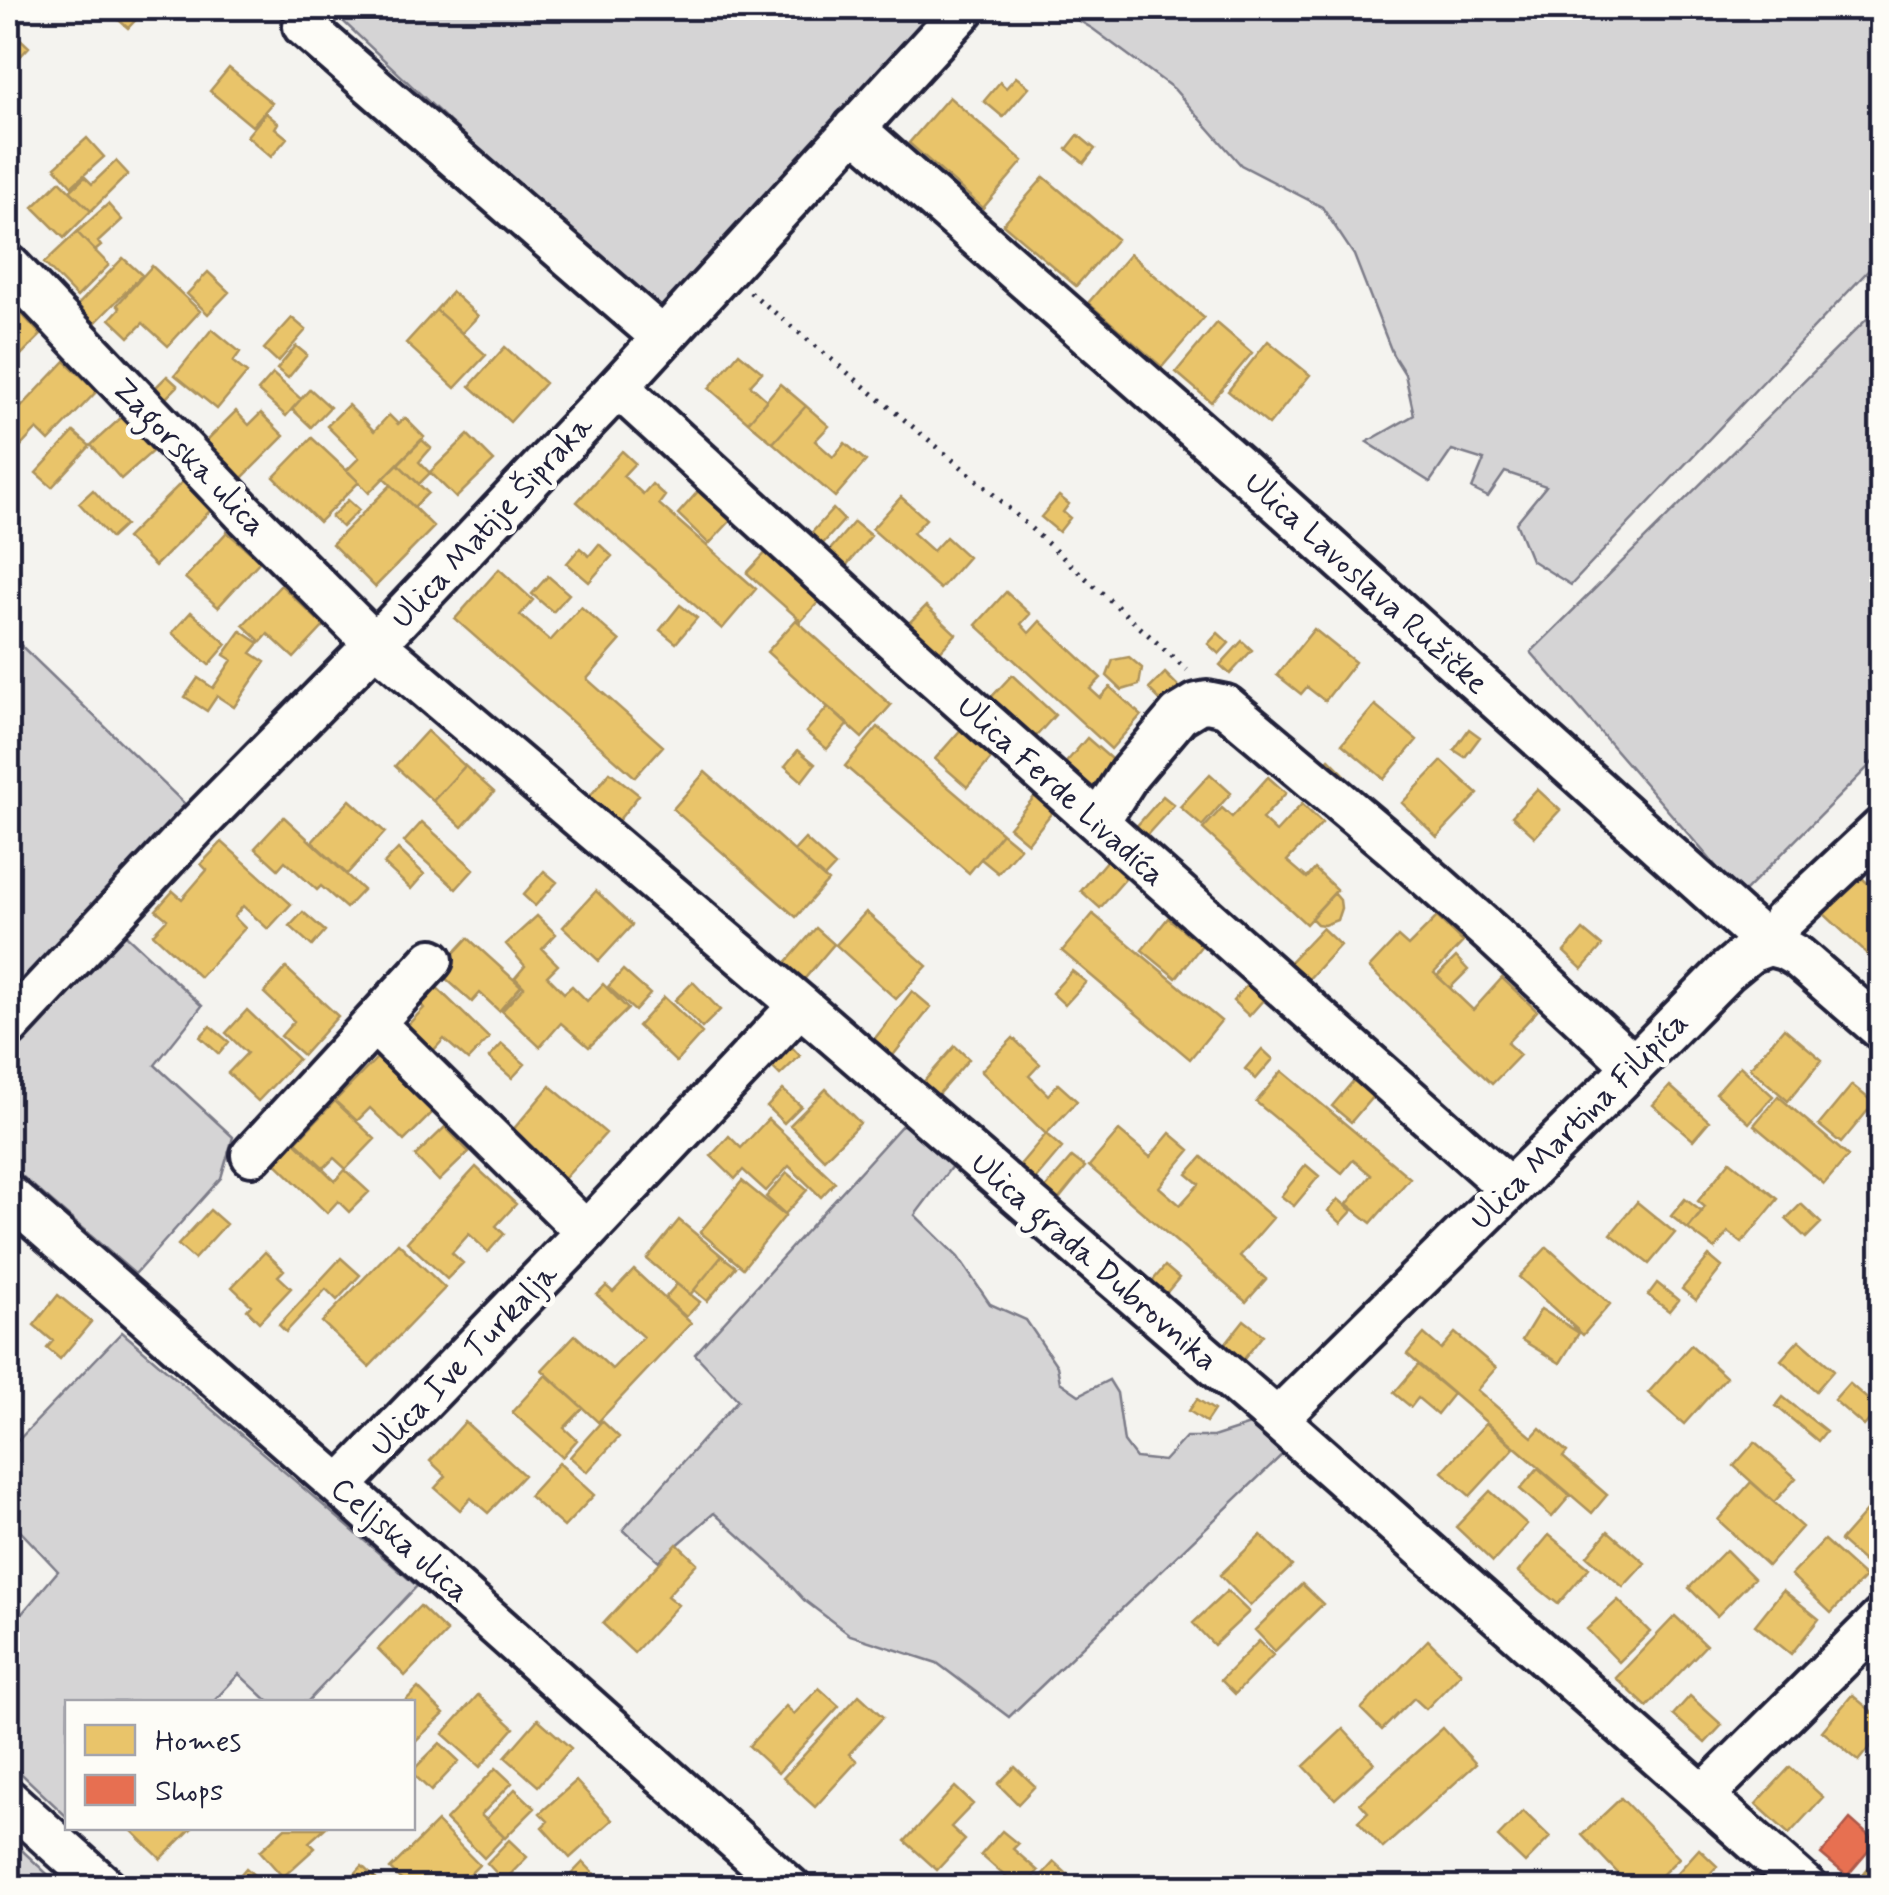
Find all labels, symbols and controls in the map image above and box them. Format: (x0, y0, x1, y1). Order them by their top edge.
street label: Zagorska ulica (100, 369, 275, 548)
street label: Ulica Matije Šipraka (382, 406, 603, 639)
street label: Ulica Lavoslava Ružičke (1235, 463, 1497, 704)
street label: Ulica Ferde Livadića (947, 686, 1174, 896)
street label: Ulica Martina Filipića (1461, 1003, 1698, 1240)
street label: Ulica grada Dubrovnika (959, 1143, 1226, 1384)
street label: Ulica Ive Turkalja (361, 1254, 568, 1466)
street label: Celjska ulica (321, 1468, 478, 1613)
legend (65, 1700, 415, 1830)
text: Homes (155, 1722, 241, 1761)
text: Shops (155, 1772, 223, 1811)

